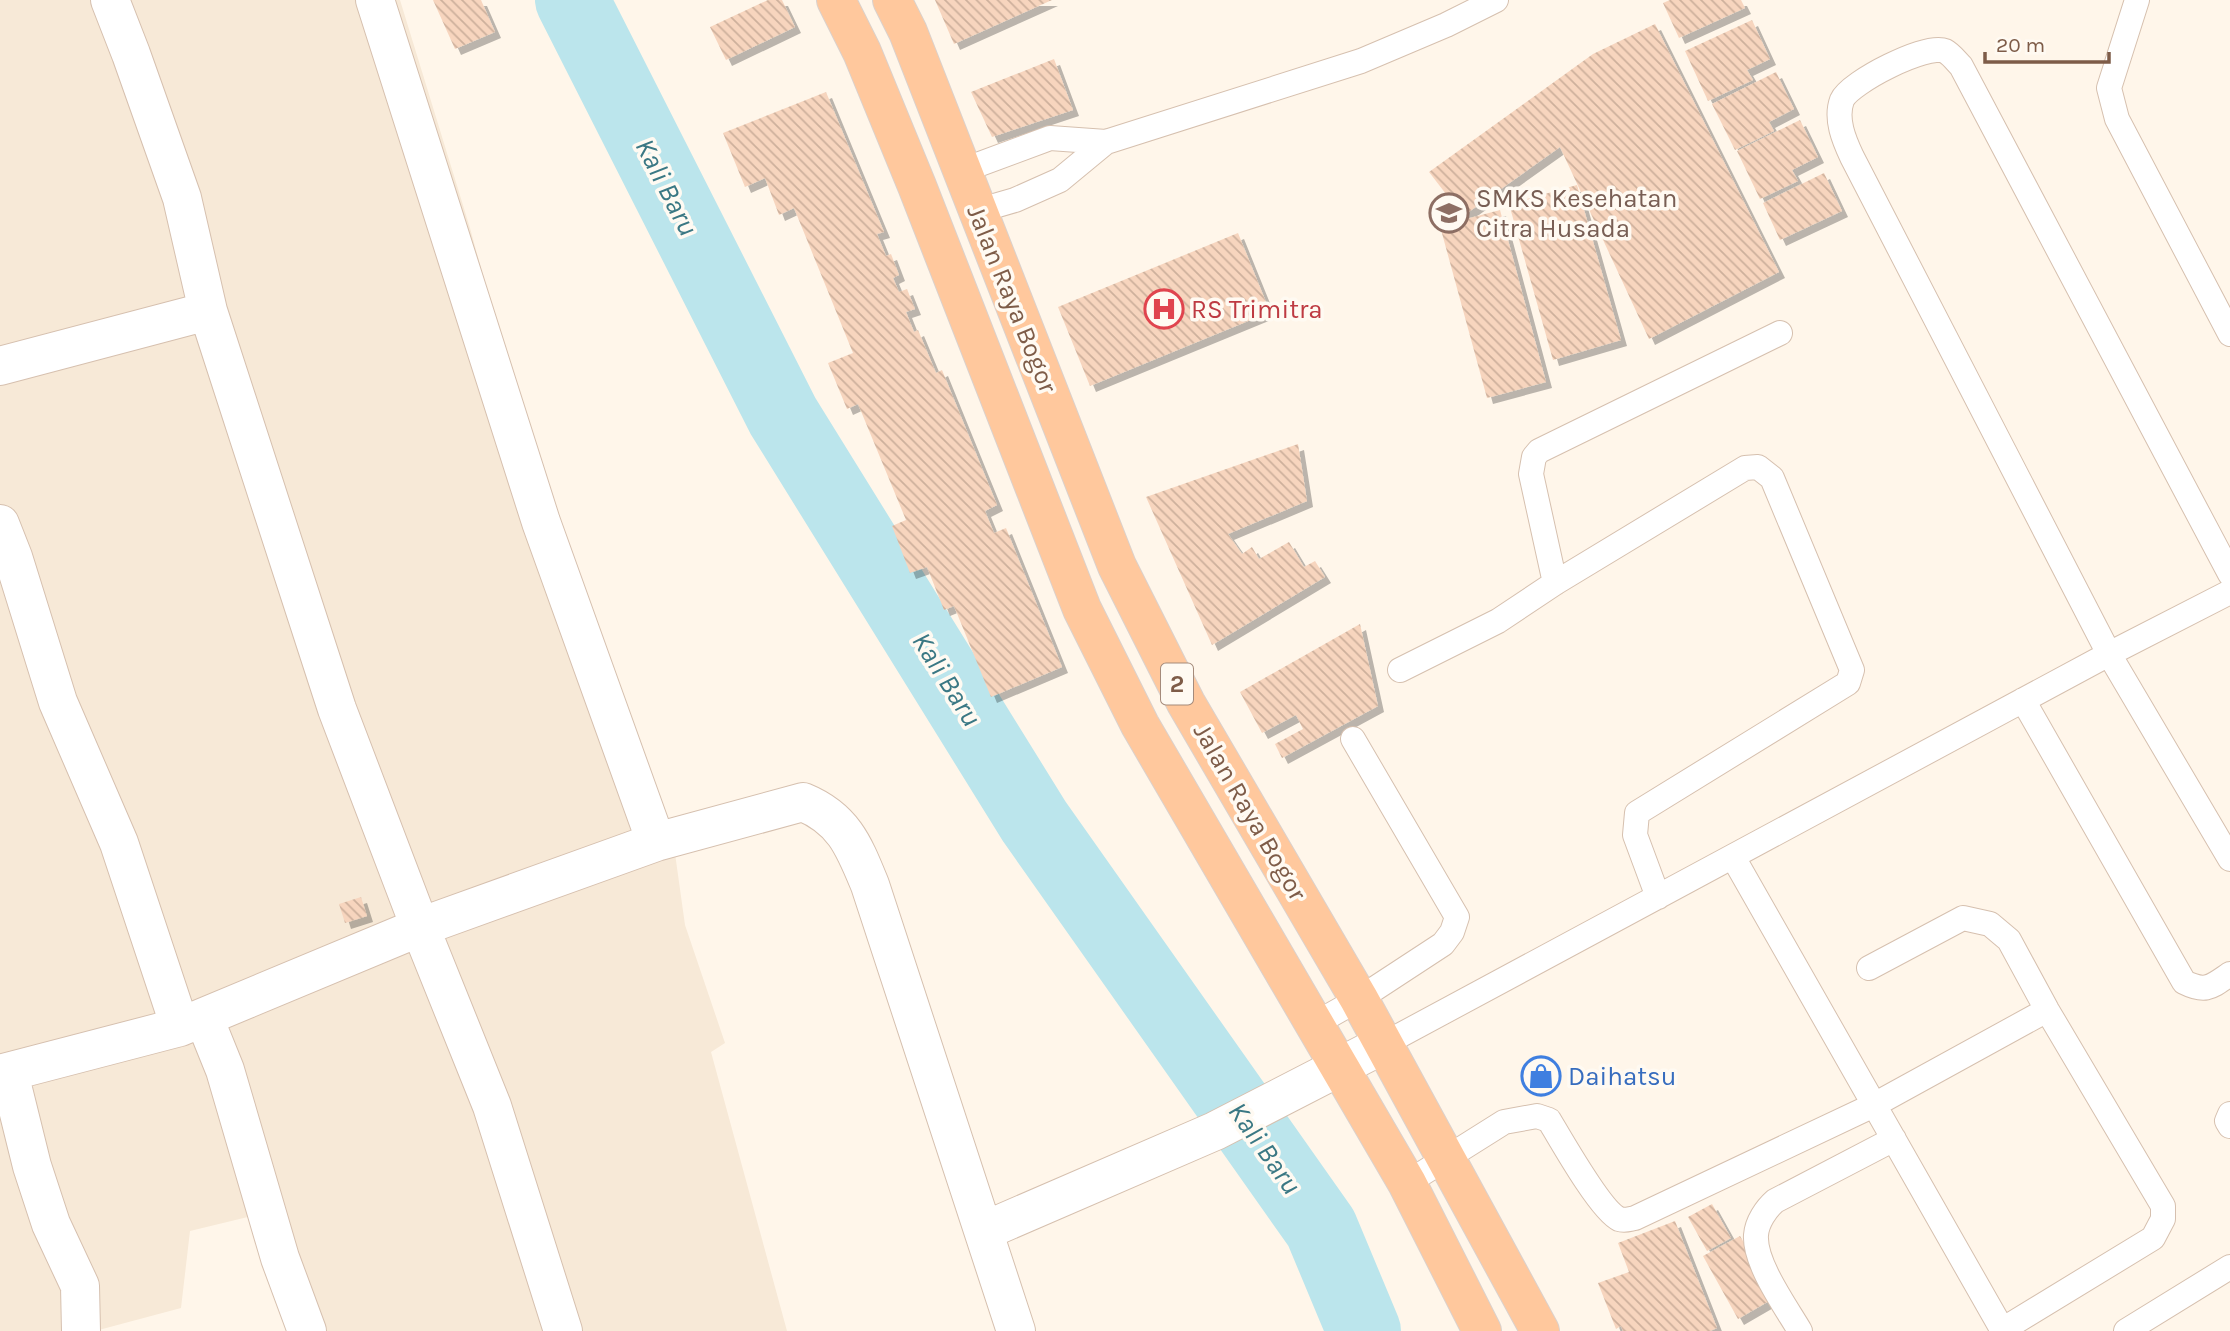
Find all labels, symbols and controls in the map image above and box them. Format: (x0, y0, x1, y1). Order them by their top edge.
scale bar (1985, 21, 2109, 65)
text: 20 m (1996, 33, 2045, 57)
water label: Kali Baru (629, 133, 705, 241)
place label: SMKS Kesehatan Citra Husada (1476, 183, 1677, 244)
school or university icon: SMKS Kesehatan Citra Husada (1428, 192, 1470, 234)
street label: Jalan Raya Bogor (960, 201, 1064, 398)
hospital icon: RS Trimitra (1143, 288, 1185, 330)
place label: RS Trimitra (1191, 294, 1323, 325)
water label: Kali Baru (905, 626, 989, 732)
road number: 2 (1161, 664, 1193, 704)
street label: Jalan Raya Bogor (1187, 718, 1314, 907)
shop icon: Daihatsu (1520, 1055, 1562, 1097)
place label: Daihatsu (1568, 1061, 1676, 1092)
water label: Kali Baru (1221, 1096, 1309, 1200)

